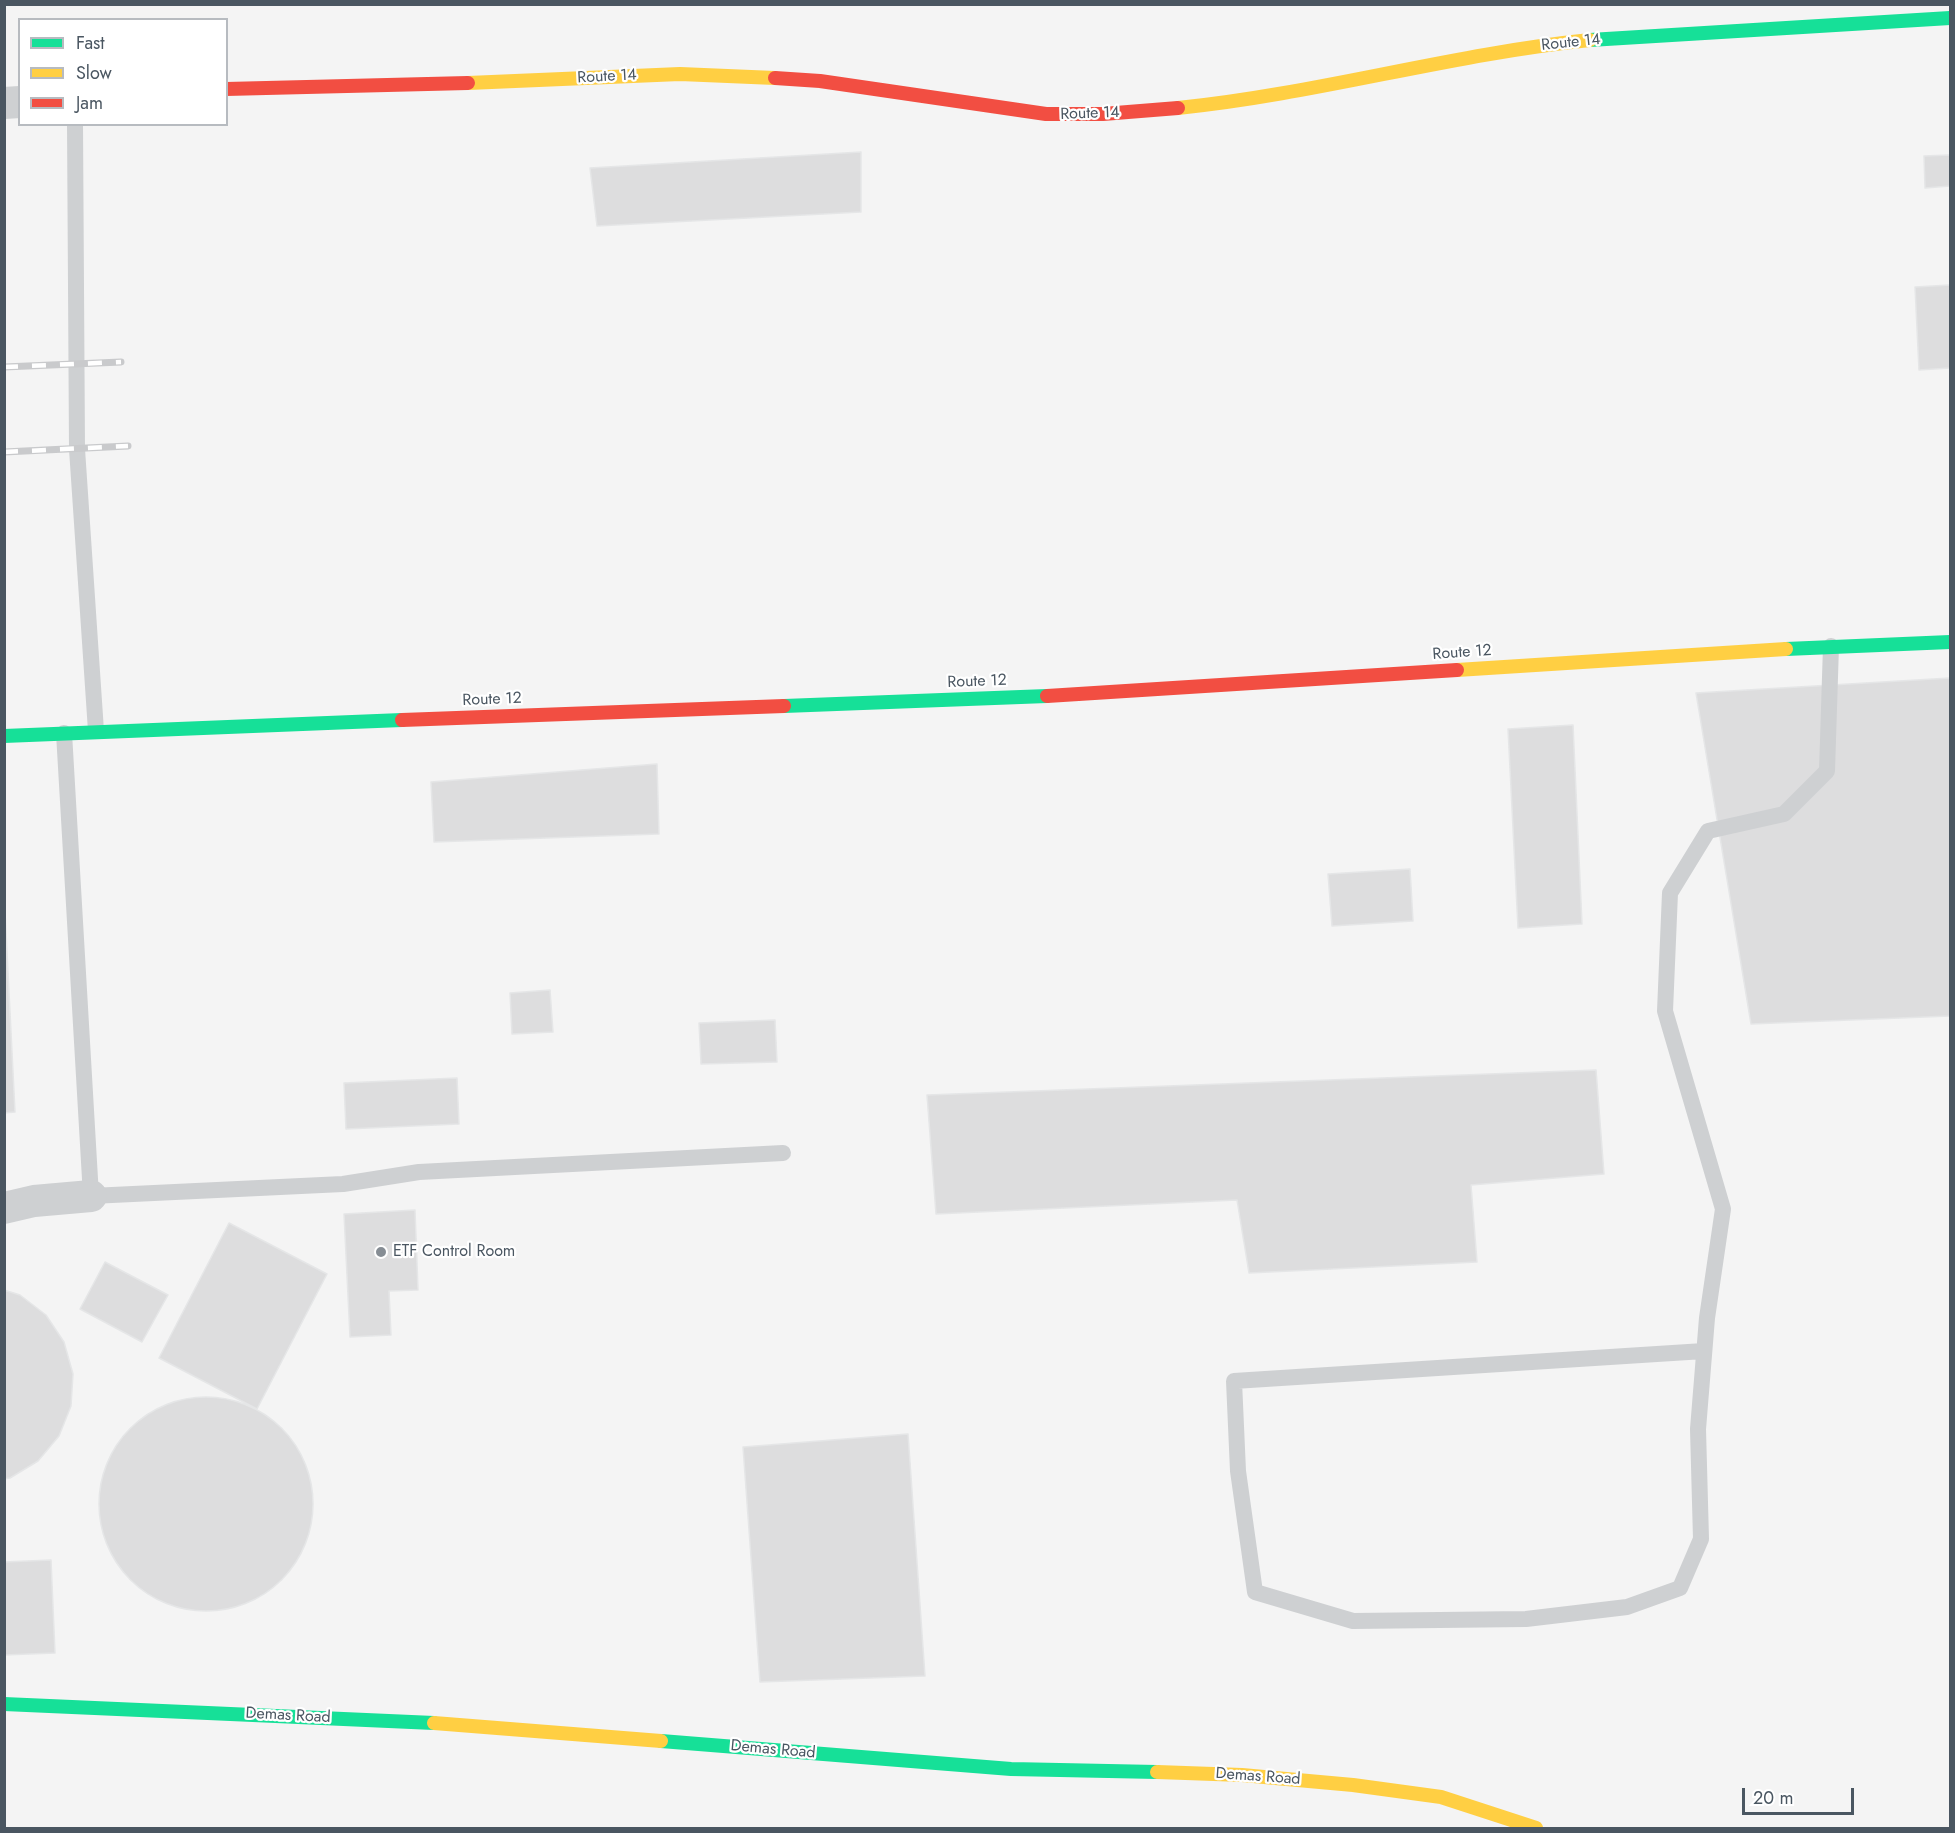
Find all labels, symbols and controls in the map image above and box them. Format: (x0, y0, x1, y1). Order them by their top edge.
legend (18, 18, 228, 126)
text: Fast (76, 30, 105, 56)
street label: Route 14 (1540, 30, 1602, 56)
text: Slow (76, 60, 112, 86)
street label: Route 14 (577, 66, 637, 88)
text: Jam (76, 90, 103, 116)
street label: Route 14 (1060, 103, 1120, 125)
street label: Route 12 (1432, 641, 1492, 665)
street label: Route 12 (947, 671, 1007, 693)
street label: Route 12 (462, 689, 522, 711)
place label: ETF Control Room (393, 1242, 515, 1262)
marker: ETF Control Room (374, 1245, 388, 1259)
street label: Demas Road (245, 1704, 331, 1728)
street label: Demas Road (730, 1737, 816, 1763)
street label: Demas Road (1215, 1764, 1301, 1790)
scale bar (1745, 1776, 1858, 1814)
text: 20 m (1753, 1785, 1793, 1811)

